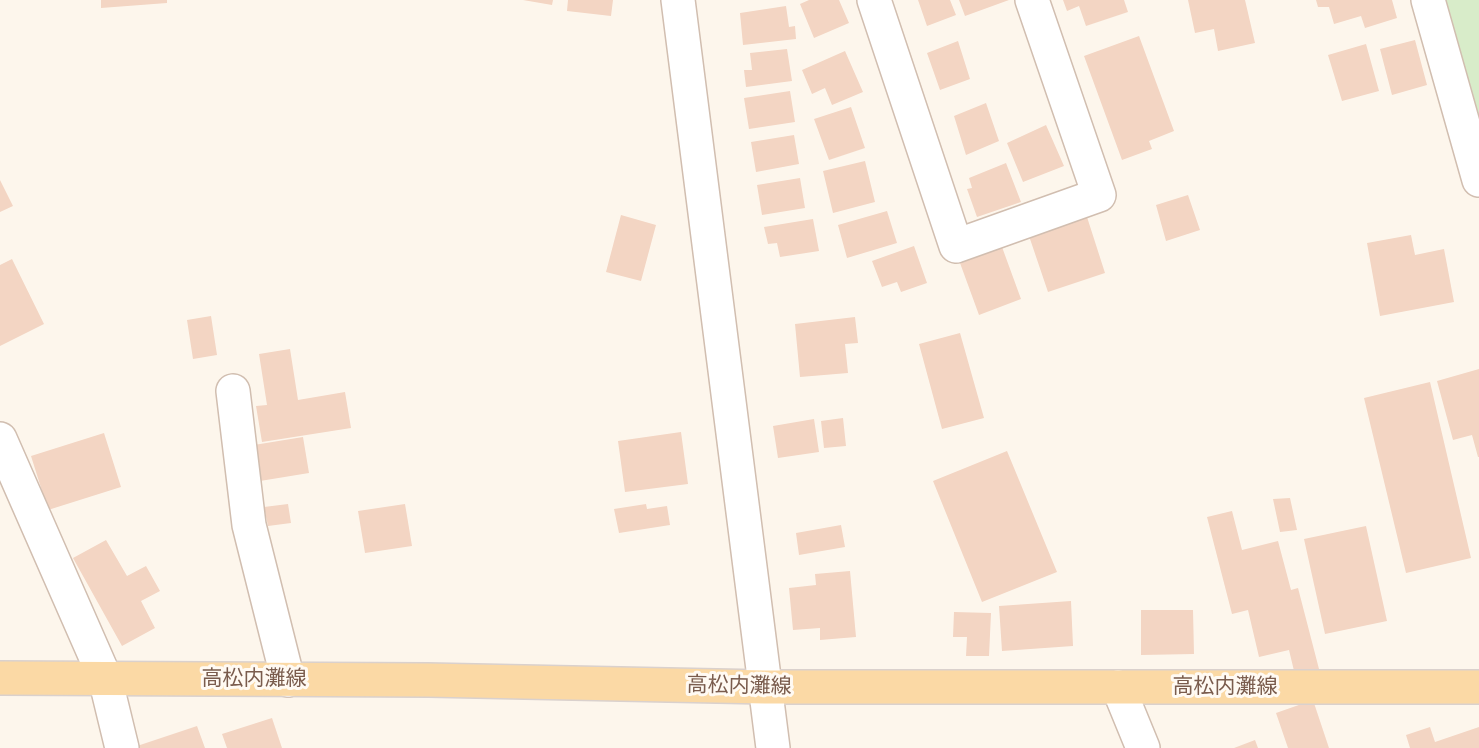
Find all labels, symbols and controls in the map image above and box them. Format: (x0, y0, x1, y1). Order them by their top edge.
street label: 高松内灘線 (202, 666, 306, 692)
street label: 高松内灘線 (686, 672, 792, 700)
street label: 高松内灘線 (1173, 674, 1277, 700)

